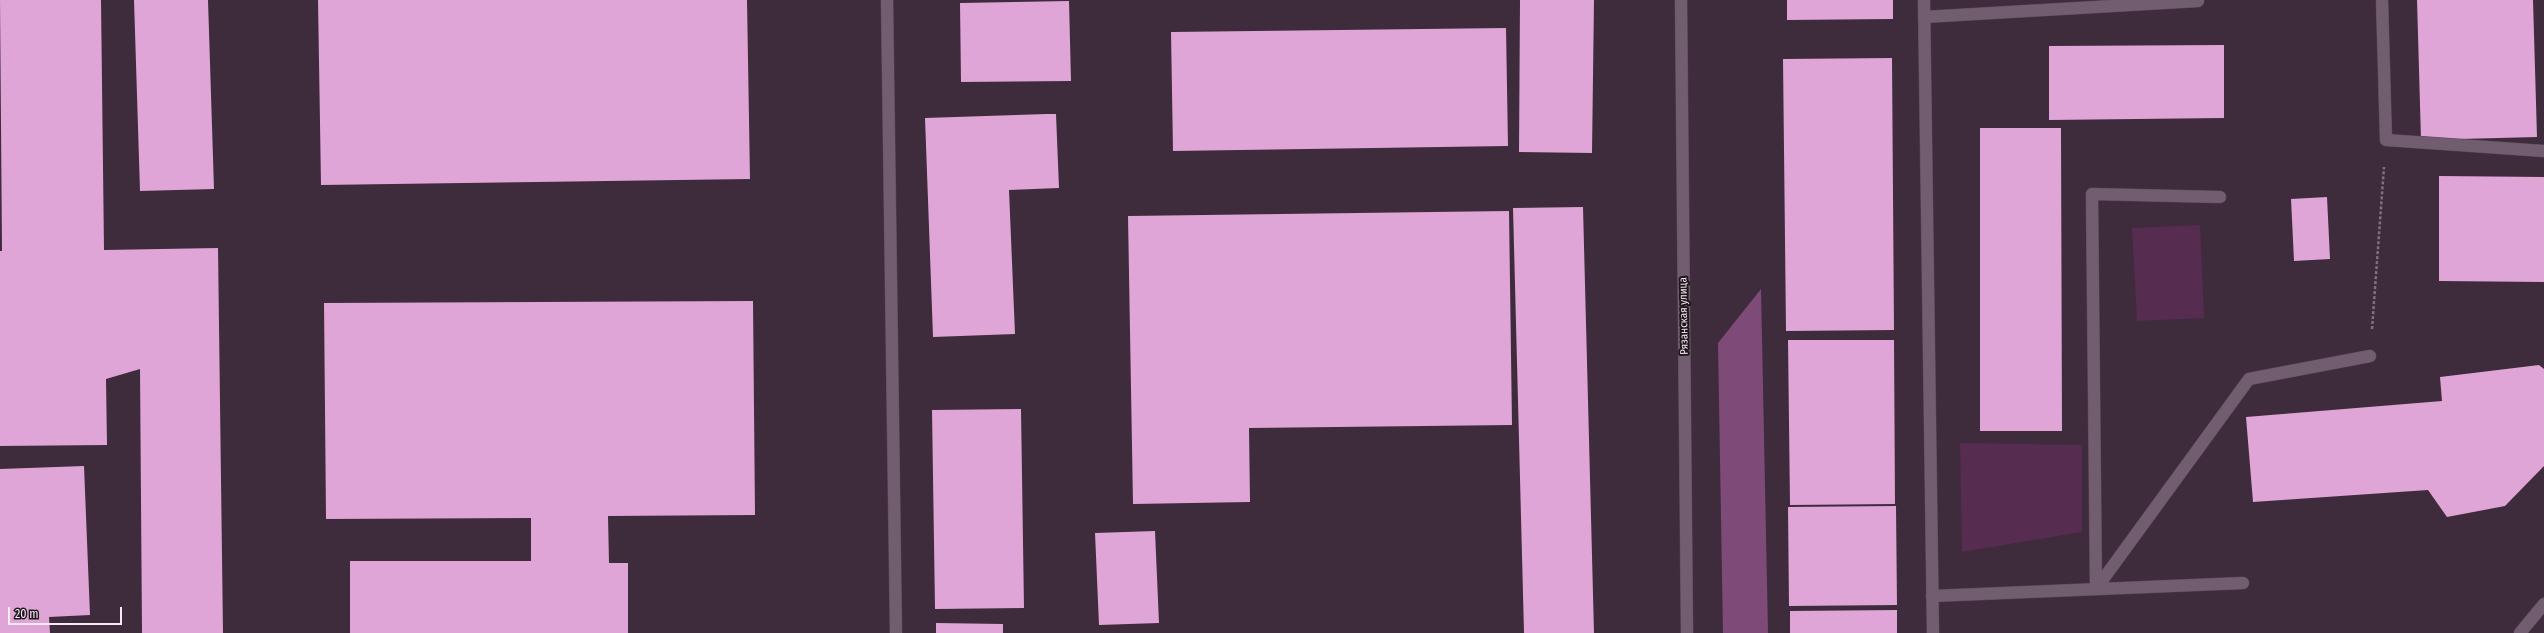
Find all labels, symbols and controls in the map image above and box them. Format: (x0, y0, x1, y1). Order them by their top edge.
street label: Рязанская улица (1677, 277, 1691, 355)
scale bar (10, 599, 124, 625)
text: 20 m (15, 607, 39, 621)

